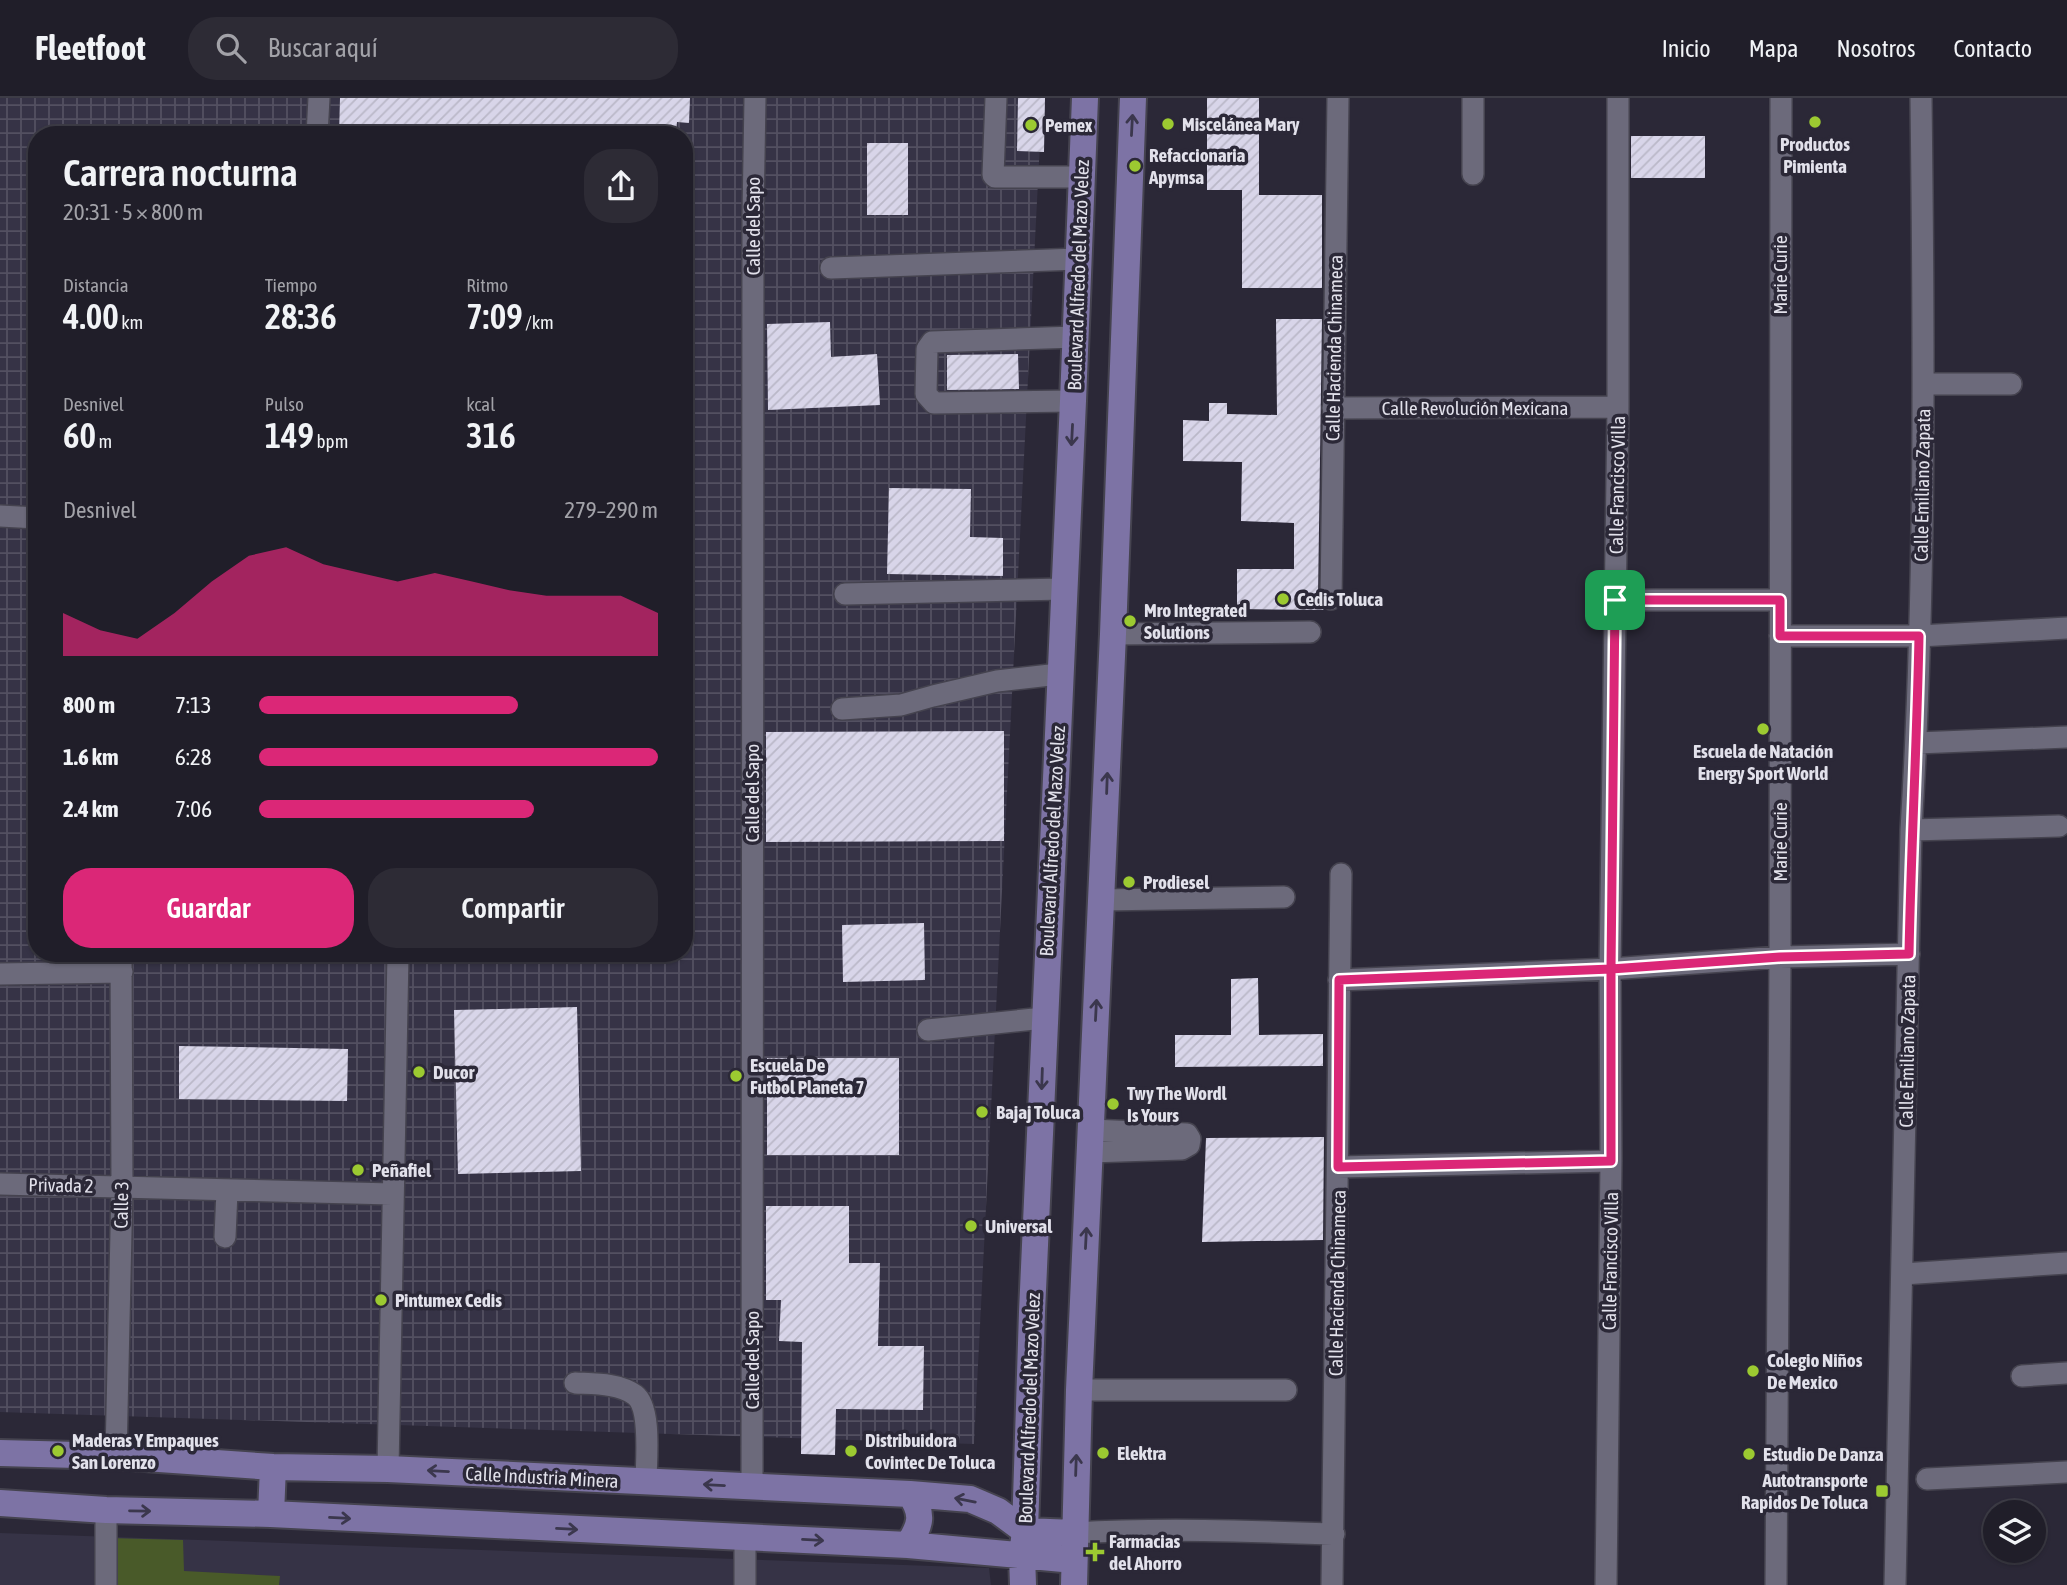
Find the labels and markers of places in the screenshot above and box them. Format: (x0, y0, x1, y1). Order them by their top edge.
place label: Miscelánea Mary (1182, 113, 1300, 135)
place label: Pemex (1045, 114, 1093, 136)
marker: Productos Pimienta (1807, 114, 1823, 130)
marker: Miscelánea Mary (1160, 116, 1176, 132)
marker: Pemex (1023, 117, 1039, 133)
place label: Productos Pimienta (1780, 133, 1850, 177)
place label: Refaccionaria Apymsa (1148, 144, 1246, 188)
marker: Refaccionaria Apymsa (1127, 158, 1143, 174)
pin (1585, 570, 1645, 630)
place label: Cedis Toluca (1297, 588, 1383, 610)
marker: Cedis Toluca (1275, 591, 1291, 607)
place label: Mro Integrated Solutions (1144, 599, 1247, 643)
marker: Mro Integrated Solutions (1122, 613, 1138, 629)
marker: Escuela de Natación Energy Sport World (1755, 721, 1771, 737)
place label: Escuela de Natación Energy Sport World (1693, 740, 1833, 784)
place label: Prodiesel (1143, 871, 1210, 893)
marker: Prodiesel (1121, 874, 1137, 890)
place label: Escuela De Futbol Planeta 7 (750, 1054, 865, 1098)
place label: Ducor (433, 1061, 475, 1083)
marker: Ducor (411, 1064, 427, 1080)
marker: Escuela De Futbol Planeta 7 (728, 1068, 744, 1084)
place label: Twy The Wordl Is Yours (1127, 1082, 1228, 1126)
marker: Twy The Wordl Is Yours (1105, 1096, 1121, 1112)
place label: Bajaj Toluca (996, 1101, 1080, 1123)
marker: Bajaj Toluca (974, 1104, 990, 1120)
place label: Peñafiel (372, 1159, 432, 1181)
marker: Peñafiel (350, 1162, 366, 1178)
place label: Universal (985, 1215, 1053, 1237)
marker: Universal (963, 1218, 979, 1234)
place label: Pintumex Cedis (395, 1289, 502, 1311)
marker: Pintumex Cedis (373, 1292, 389, 1308)
place label: Colegio Niños De Mexico (1767, 1349, 1863, 1393)
marker: Colegio Niños De Mexico (1745, 1363, 1761, 1379)
place label: Maderas Y Empaques San Lorenzo (72, 1429, 219, 1473)
place label: Distribuidora Covintec De Toluca (865, 1429, 995, 1473)
place label: Elektra (1117, 1442, 1167, 1464)
marker: Maderas Y Empaques San Lorenzo (50, 1443, 66, 1459)
marker: Distribuidora Covintec De Toluca (843, 1443, 859, 1459)
place label: Estudio De Danza (1763, 1443, 1884, 1465)
marker: Elektra (1095, 1445, 1111, 1461)
marker: Estudio De Danza (1741, 1446, 1757, 1462)
place label: Autotransporte Rapidos De Toluca (1741, 1469, 1868, 1513)
marker: Autotransporte Rapidos De Toluca (1874, 1483, 1890, 1499)
place label: Farmacias del Ahorro (1109, 1530, 1182, 1574)
marker: Farmacias del Ahorro (1087, 1544, 1103, 1560)

